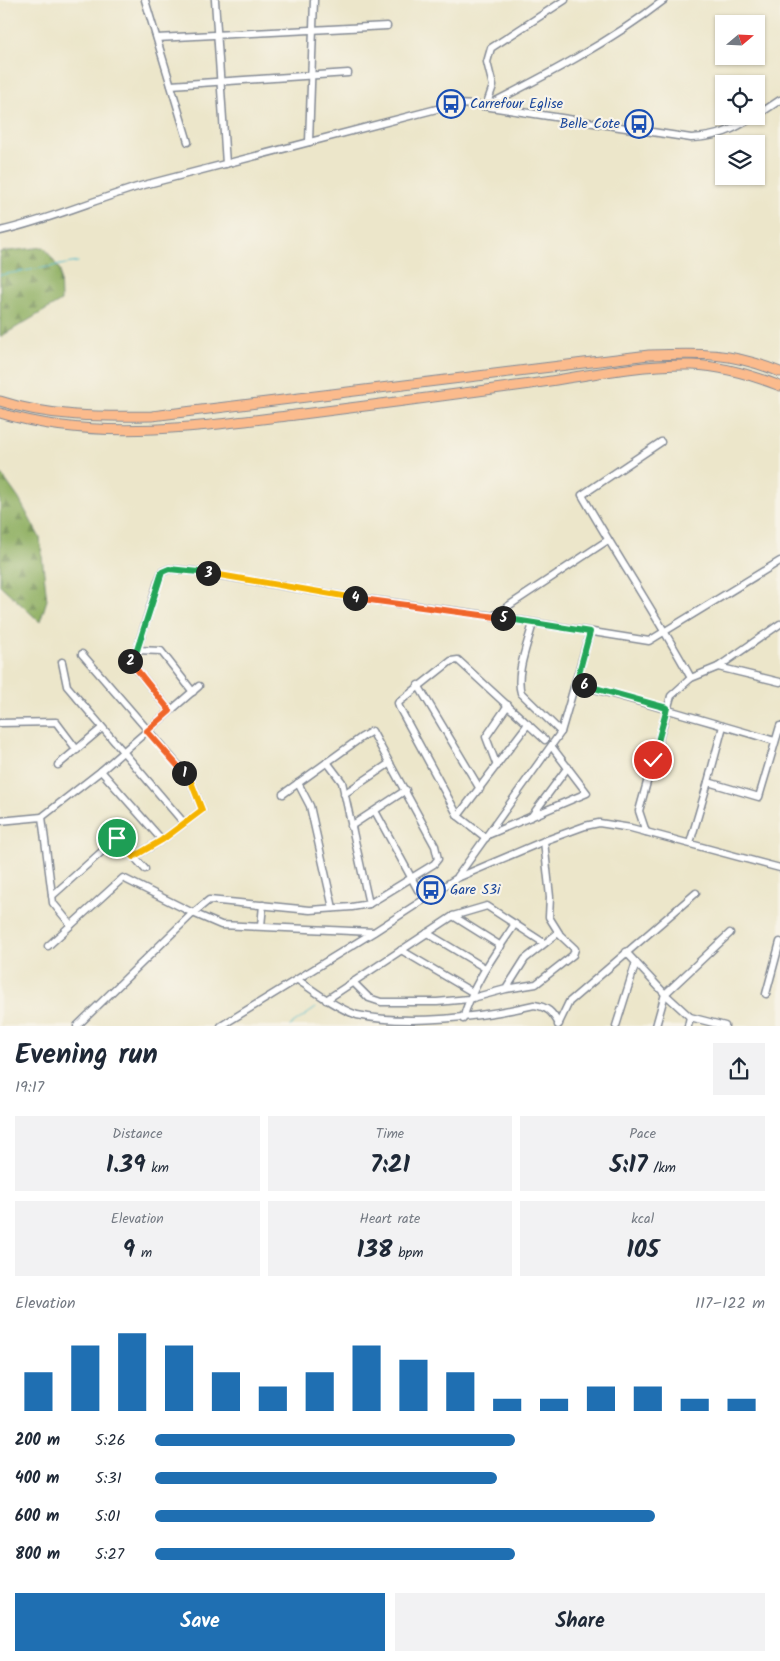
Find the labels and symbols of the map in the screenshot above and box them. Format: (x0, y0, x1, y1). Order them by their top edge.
north arrow (715, 15, 765, 65)
bus stop icon: Carrefour Eglise (436, 89, 466, 119)
place label: Carrefour Eglise (470, 93, 564, 115)
bus stop icon: Belle Cote (624, 109, 654, 139)
place label: Belle Cote (560, 113, 621, 135)
pin: 3 (196, 560, 220, 586)
pin: 4 (342, 586, 368, 610)
pin: 5 (490, 606, 516, 630)
pin: 2 (118, 648, 142, 674)
pin: 6 (572, 672, 596, 698)
pin (632, 739, 674, 781)
pin: 1 (172, 760, 196, 786)
pin (96, 817, 138, 859)
bus stop icon: Gare S3i (416, 875, 446, 905)
place label: Gare S3i (450, 879, 501, 901)

